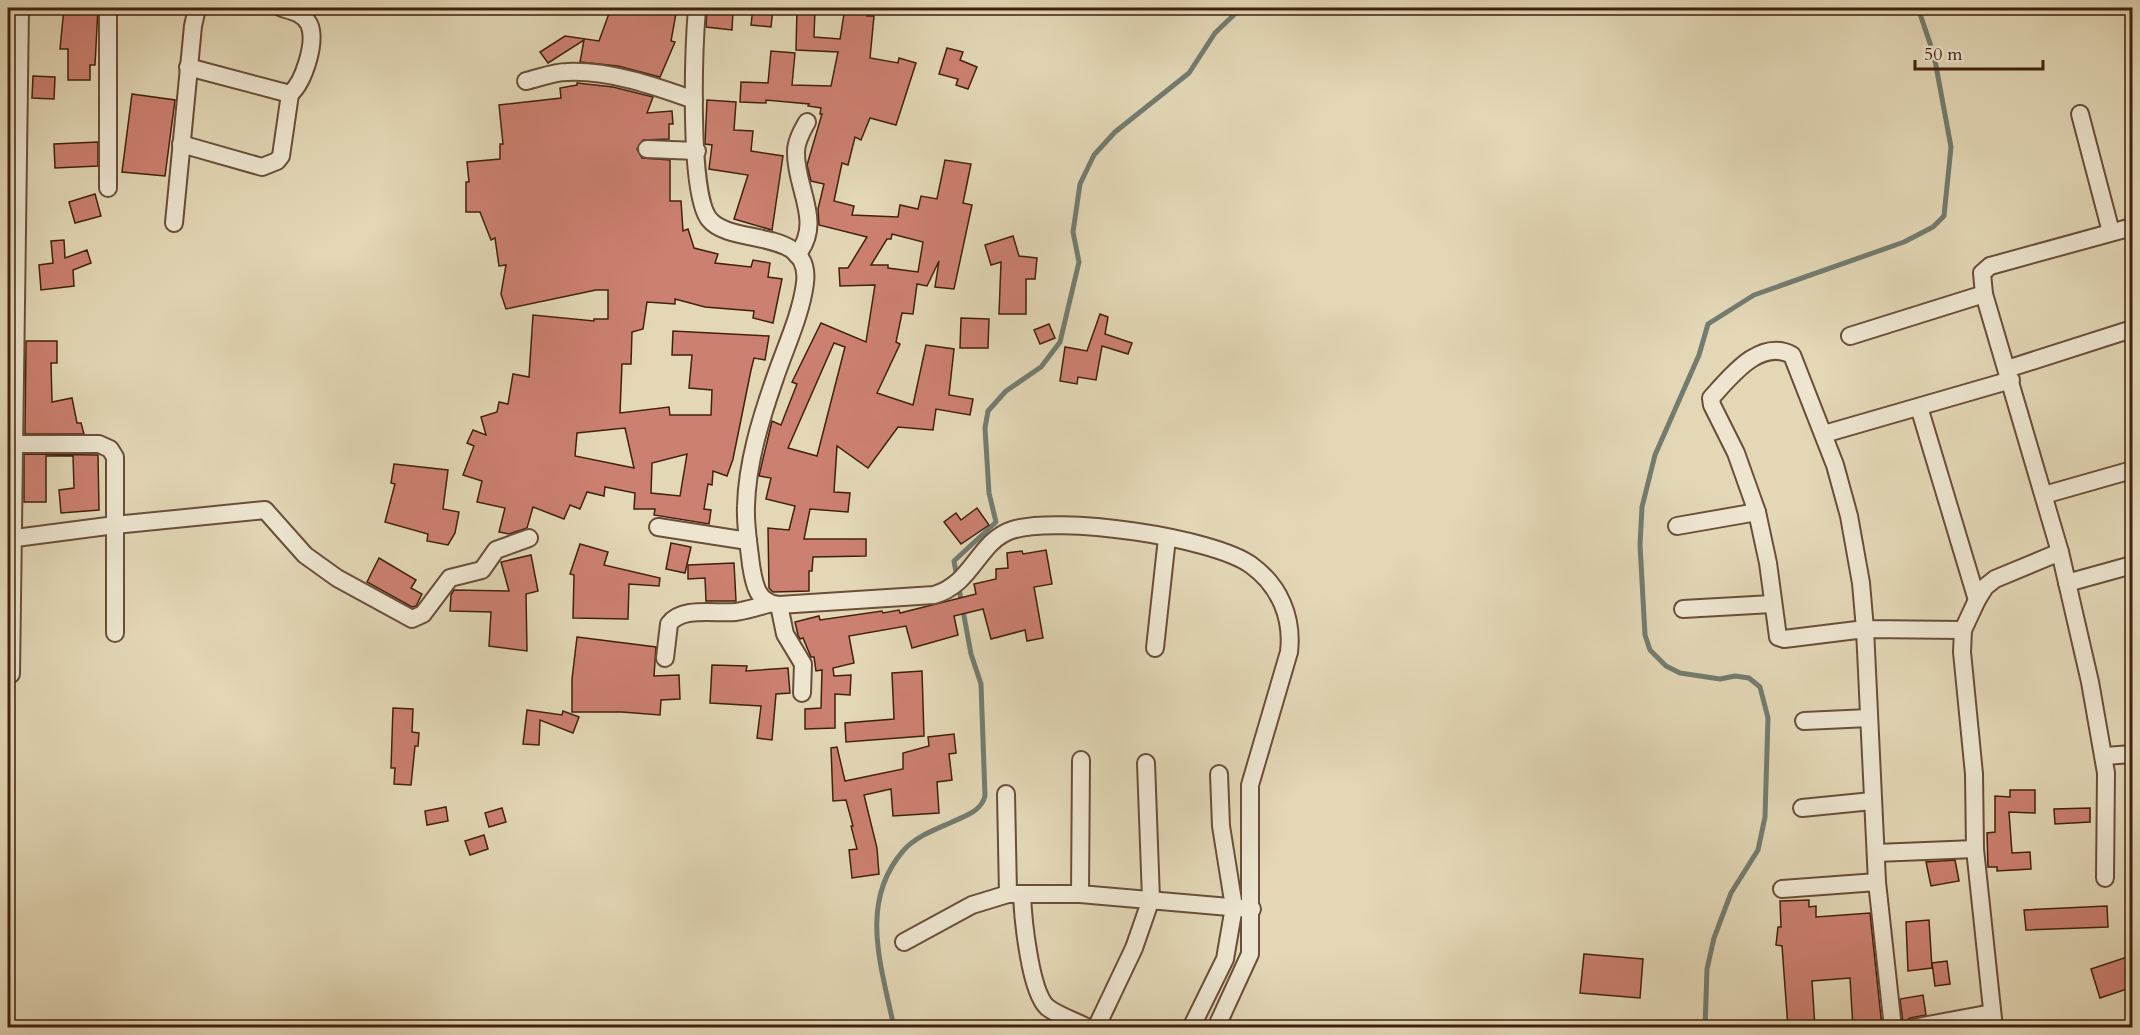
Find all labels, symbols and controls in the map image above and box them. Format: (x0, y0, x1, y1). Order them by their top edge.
scale bar (1915, 33, 2042, 71)
text: 50 m (1924, 42, 1963, 67)

